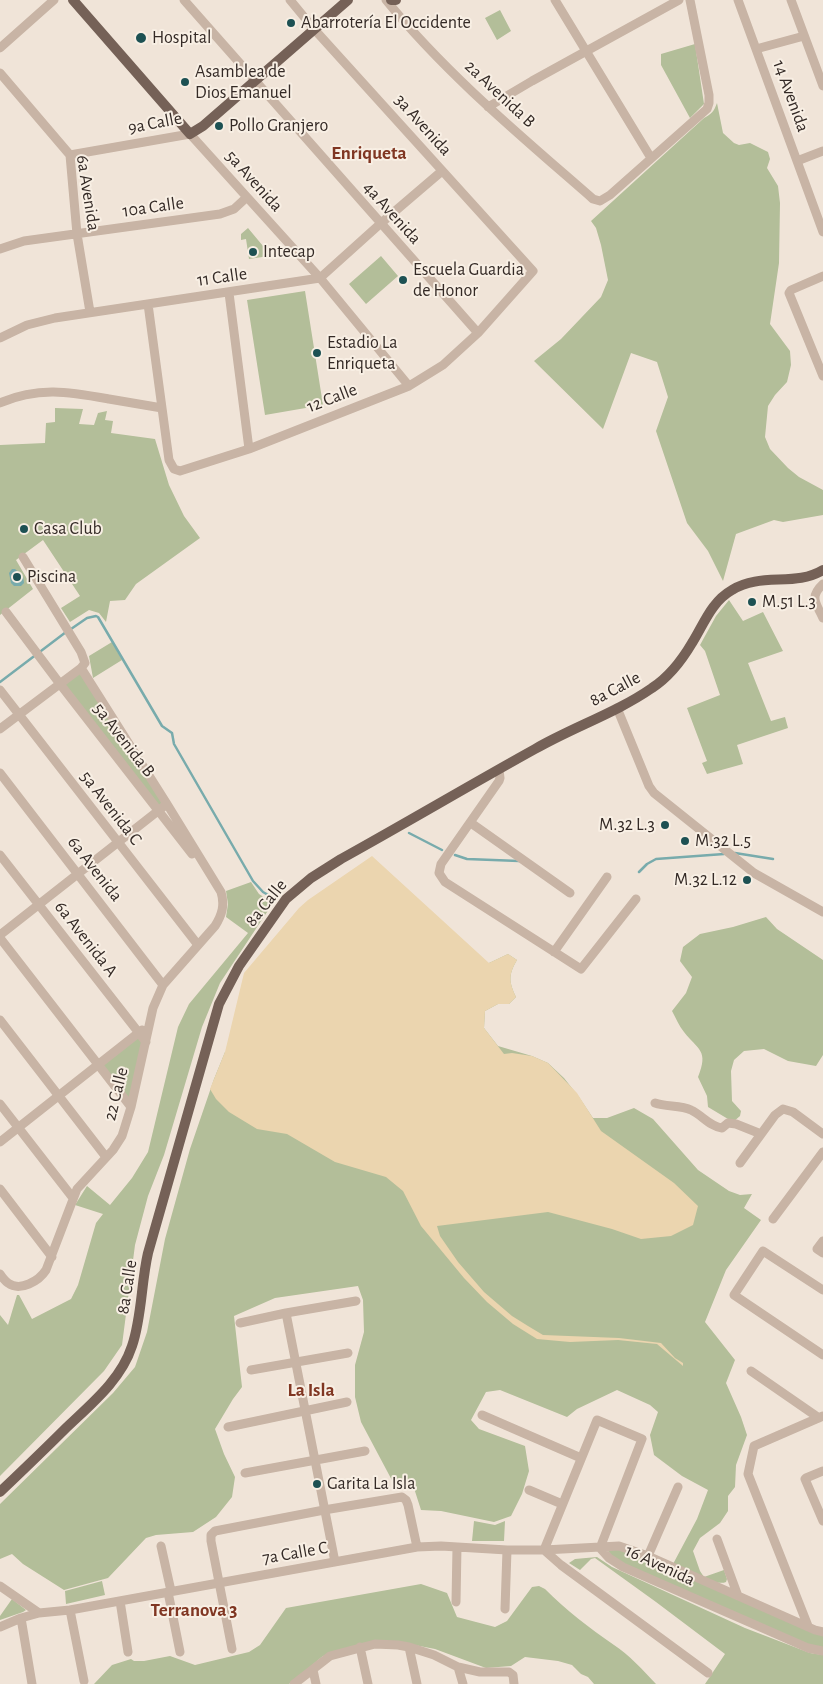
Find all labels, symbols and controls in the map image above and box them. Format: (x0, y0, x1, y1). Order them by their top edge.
place label: Abarrotería El Occidente (301, 12, 471, 34)
marker: Abarrotería El Occidente (285, 17, 297, 29)
place label: Hospital (152, 27, 211, 49)
marker: Hospital (134, 31, 148, 45)
street label: 2a Avenida B (460, 56, 540, 132)
street label: 14 Avenida (768, 57, 814, 135)
place label: Asamblea de Dios Emanuel (195, 61, 292, 104)
marker: Asamblea de Dios Emanuel (179, 76, 191, 88)
street label: 3a Avenida (390, 90, 456, 160)
street label: 9a Calle (126, 107, 184, 139)
place label: Pollo Granjero (229, 115, 328, 137)
marker: Pollo Granjero (213, 120, 225, 132)
district label: Enriqueta (331, 142, 407, 164)
street label: 5a Avenida (221, 146, 287, 216)
street label: 6a Avenida (71, 153, 105, 233)
street label: 4a Avenida (358, 177, 426, 249)
street label: 10a Calle (121, 192, 185, 222)
place label: Intecap (263, 241, 315, 263)
marker: Intecap (247, 246, 259, 258)
place label: Escuela Guardia de Honor (413, 259, 524, 302)
street label: 11 Calle (196, 263, 248, 291)
marker: Escuela Guardia de Honor (397, 274, 409, 286)
place label: Estadio La Enriqueta (327, 332, 398, 374)
marker: Estadio La Enriqueta (311, 347, 323, 359)
street label: 12 Calle (304, 379, 360, 417)
place label: Casa Club (34, 518, 102, 540)
marker: Casa Club (18, 523, 30, 535)
place label: Piscina (27, 566, 76, 588)
marker: Piscina (11, 571, 23, 583)
place label: M.51 L.3 (762, 591, 816, 613)
marker: M.51 L.3 (746, 596, 758, 608)
street label: 8a Calle (586, 667, 644, 711)
street label: 5a Avenida B (88, 699, 160, 781)
street label: 5a Avenida C (75, 767, 147, 849)
place label: M.32 L.3 (599, 814, 655, 836)
marker: M.32 L.3 (659, 819, 671, 831)
place label: M.32 L.5 (695, 830, 751, 852)
street label: 6a Avenida (63, 832, 127, 906)
marker: M.32 L.5 (679, 835, 691, 847)
place label: M.32 L.12 (674, 869, 737, 891)
marker: M.32 L.12 (741, 874, 753, 886)
street label: 8a Calle (240, 875, 292, 931)
street label: 6a Avenida A (50, 897, 122, 981)
street label: 22 Calle (99, 1065, 133, 1123)
street label: 8a Calle (112, 1258, 142, 1316)
district label: La Isla (287, 1379, 335, 1401)
place label: Garita La Isla (327, 1473, 416, 1495)
marker: Garita La Isla (311, 1478, 323, 1490)
street label: 7a Calle C (261, 1537, 329, 1569)
street label: 16 Avenida (622, 1539, 698, 1591)
district label: Terranova 3 (150, 1599, 238, 1621)

